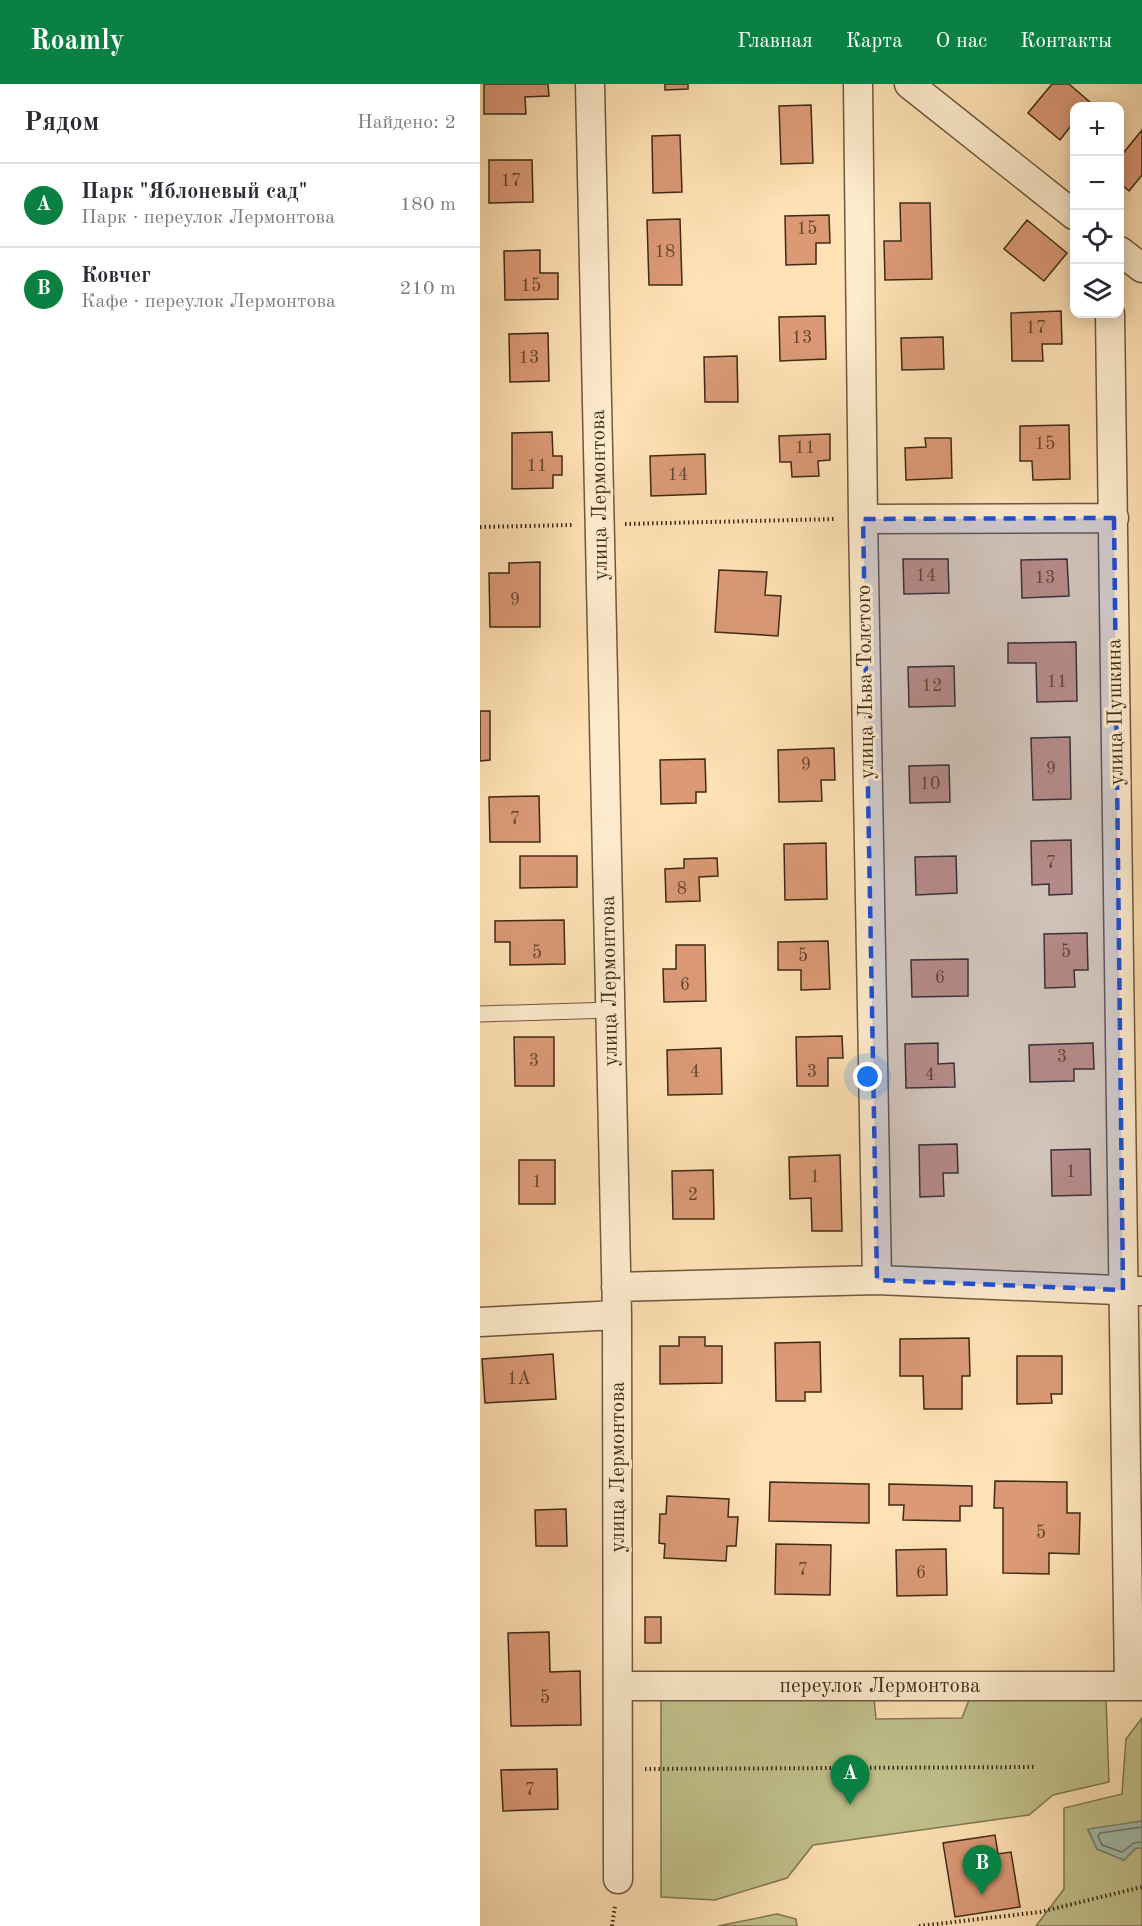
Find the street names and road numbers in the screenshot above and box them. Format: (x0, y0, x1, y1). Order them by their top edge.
street label: улица Лермонтова (588, 409, 612, 581)
street label: улица Льва Толстого (854, 585, 878, 779)
street label: улица Пушкина (1104, 638, 1128, 786)
street label: улица Лермонтова (598, 895, 622, 1067)
street label: улица Лермонтова (608, 1381, 629, 1553)
street label: переулок Лермонтова (780, 1676, 980, 1697)

